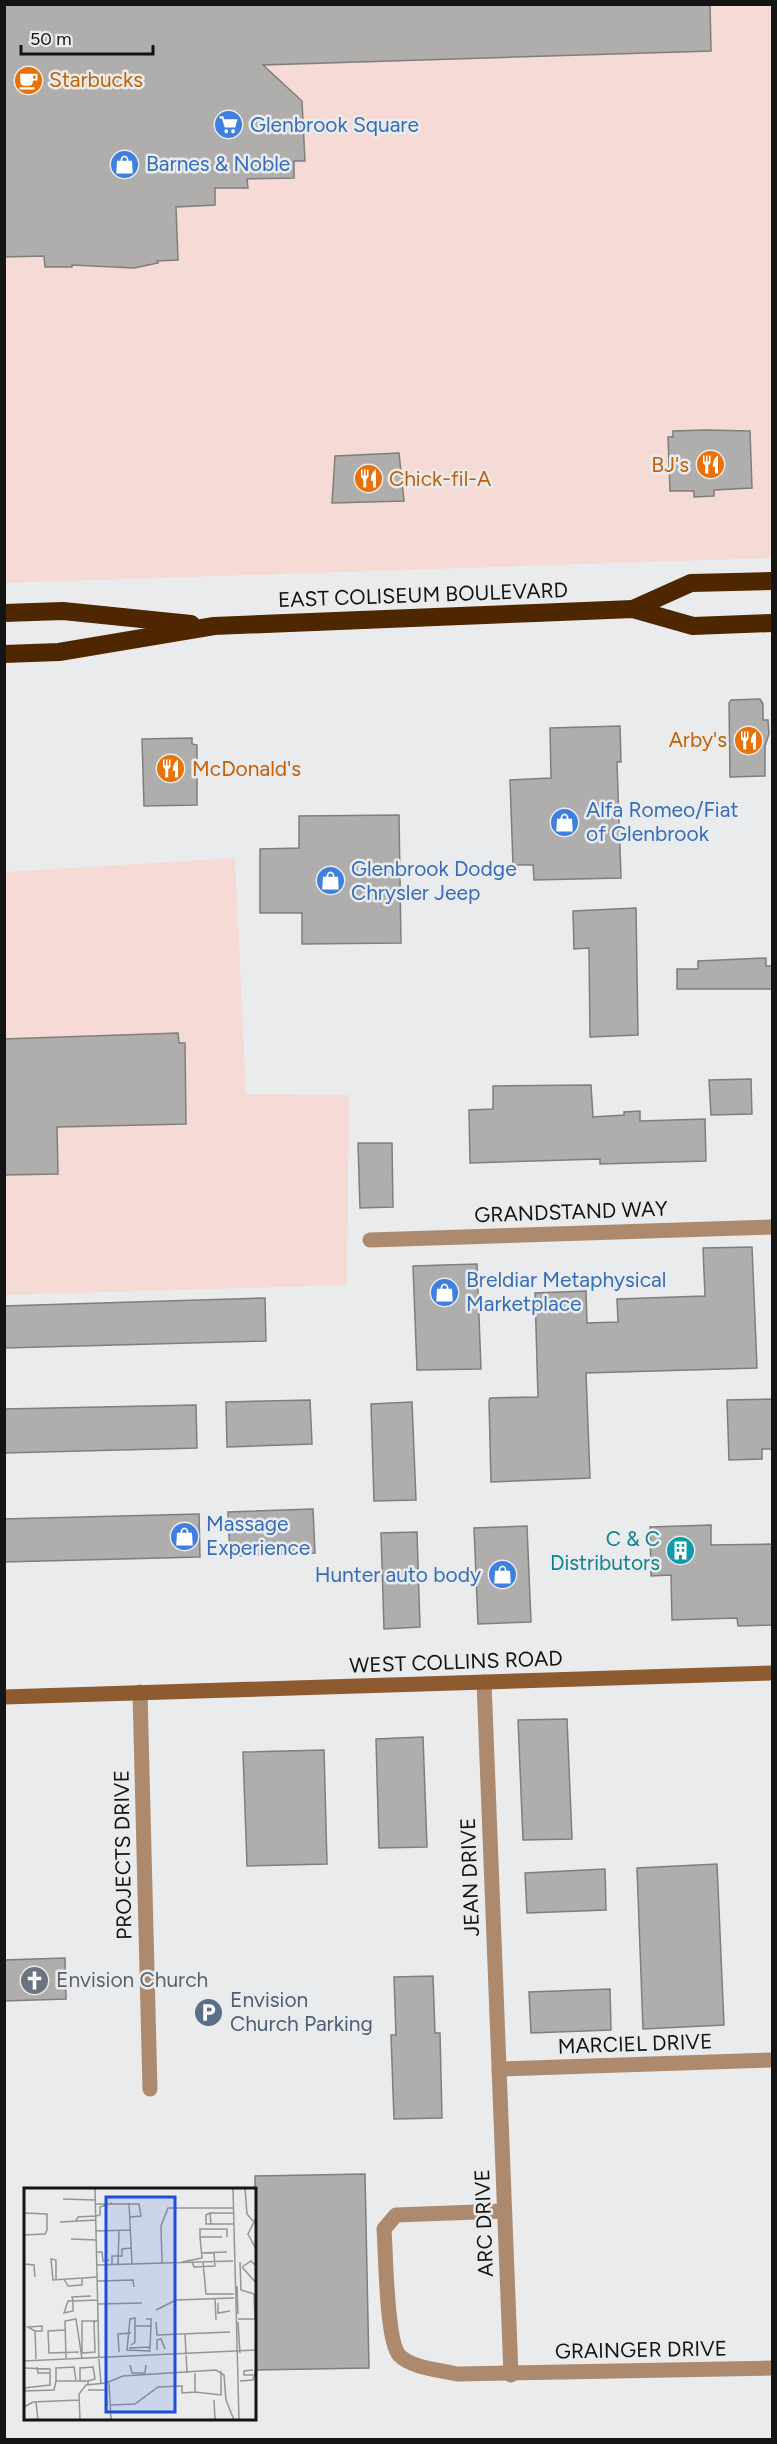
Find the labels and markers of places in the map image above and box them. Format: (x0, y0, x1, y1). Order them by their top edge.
cafe icon: Starbucks (12, 64, 44, 96)
place label: Starbucks (49, 67, 143, 92)
supermarket icon: Glenbrook Square (213, 109, 245, 141)
place label: Glenbrook Square (250, 112, 419, 137)
shop icon: Barnes & Noble (109, 148, 141, 180)
place label: Barnes & Noble (146, 151, 290, 176)
restaurant icon: BJ's (694, 449, 726, 481)
place label: BJ's (651, 452, 689, 477)
restaurant icon: Chick-fil-A (352, 463, 384, 495)
place label: Chick-fil-A (389, 466, 491, 491)
restaurant icon: Arby's (732, 724, 764, 756)
place label: Arby's (669, 727, 727, 752)
restaurant icon: McDonald's (155, 753, 187, 785)
place label: McDonald's (192, 756, 301, 781)
place label: Alfa Romeo/Fiat of Glenbrook (586, 797, 738, 846)
shop icon: Alfa Romeo/Fiat of Glenbrook (549, 806, 581, 838)
place label: Glenbrook Dodge Chrysler Jeep (351, 856, 517, 905)
shop icon: Glenbrook Dodge Chrysler Jeep (314, 865, 346, 897)
place label: Breldiar Metaphysical Marketplace (466, 1267, 666, 1316)
shop icon: Breldiar Metaphysical Marketplace (429, 1276, 461, 1308)
place label: Massage Experience (206, 1511, 310, 1560)
shop icon: Massage Experience (169, 1520, 201, 1552)
place label: C & C Distributors (550, 1526, 660, 1575)
building icon: C & C Distributors (665, 1535, 697, 1567)
shop icon: Hunter auto body (486, 1559, 518, 1591)
place label: Hunter auto body (315, 1562, 481, 1587)
church icon: Envision Church (19, 1964, 51, 1996)
place label: Envision Church (56, 1967, 208, 1992)
place label: Envision Church Parking (230, 1987, 373, 2036)
parking icon: Envision Church Parking (193, 1996, 225, 2028)

